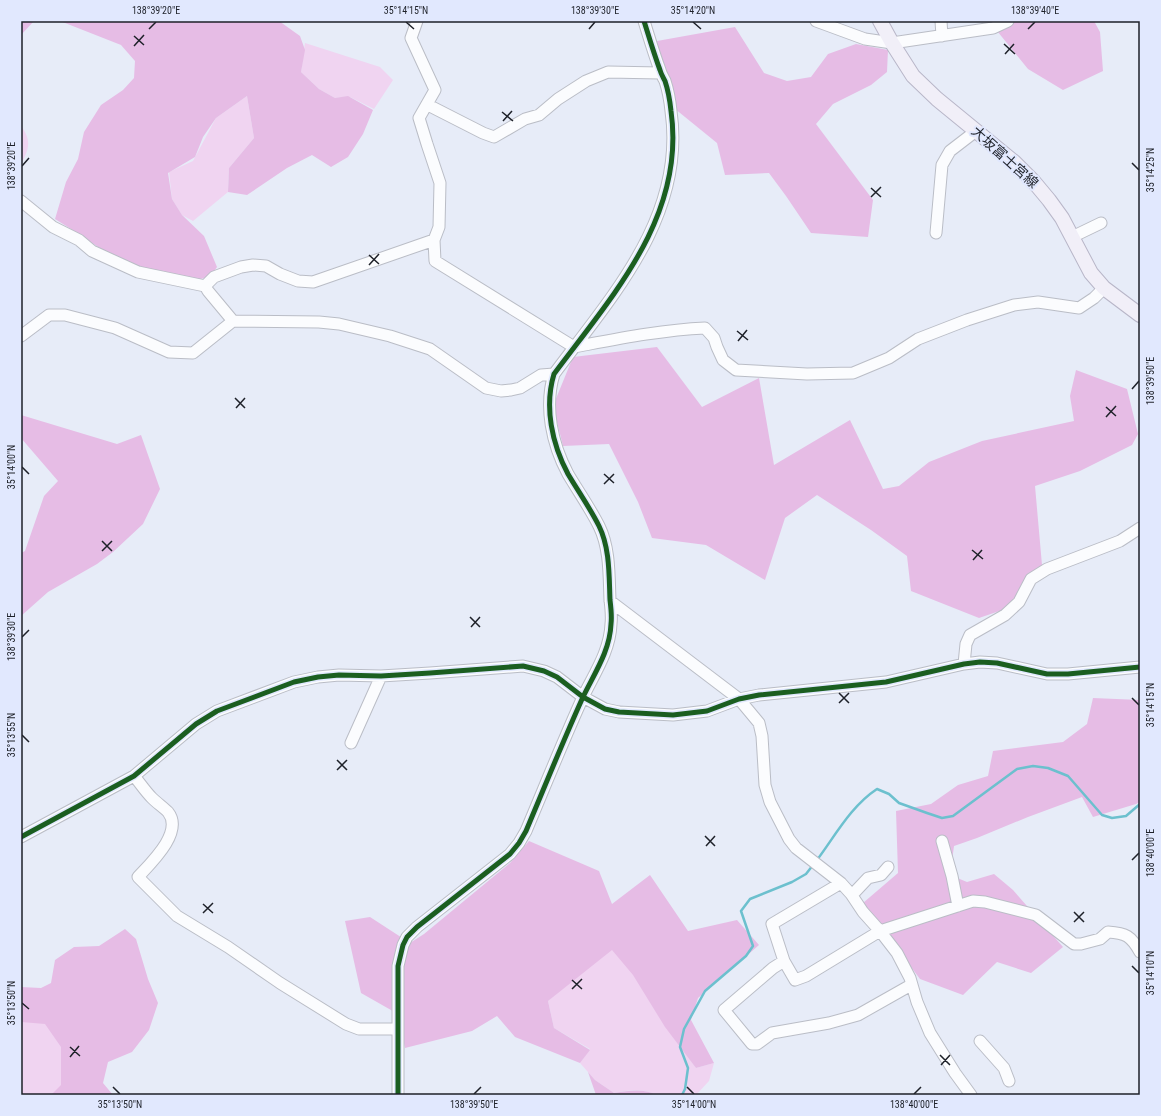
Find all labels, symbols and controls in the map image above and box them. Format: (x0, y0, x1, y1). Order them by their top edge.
text: 138°39'20"E (132, 5, 180, 16)
text: 35°14'15"N (384, 5, 428, 16)
text: 138°39'30"E (571, 5, 619, 16)
text: 35°14'20"N (671, 5, 715, 16)
text: 138°39'40"E (1011, 5, 1059, 16)
street label: 大坂富士宮線 (968, 123, 1042, 191)
text: 138°39'20"E (6, 142, 17, 190)
text: 35°14'25"N (1145, 148, 1156, 192)
text: 138°39'50"E (1145, 357, 1156, 405)
text: 35°14'00"N (6, 445, 17, 489)
text: 138°39'30"E (6, 613, 17, 661)
text: 35°14'15"N (1145, 683, 1156, 727)
text: 35°13'55"N (6, 713, 17, 757)
text: 138°40'00"E (1145, 829, 1156, 877)
text: 35°14'10"N (1145, 951, 1156, 995)
text: 35°13'50"N (6, 981, 17, 1025)
text: 35°13'50"N (98, 1099, 142, 1110)
text: 138°39'50"E (450, 1099, 498, 1110)
text: 35°14'00"N (672, 1099, 716, 1110)
text: 138°40'00"E (890, 1099, 938, 1110)

